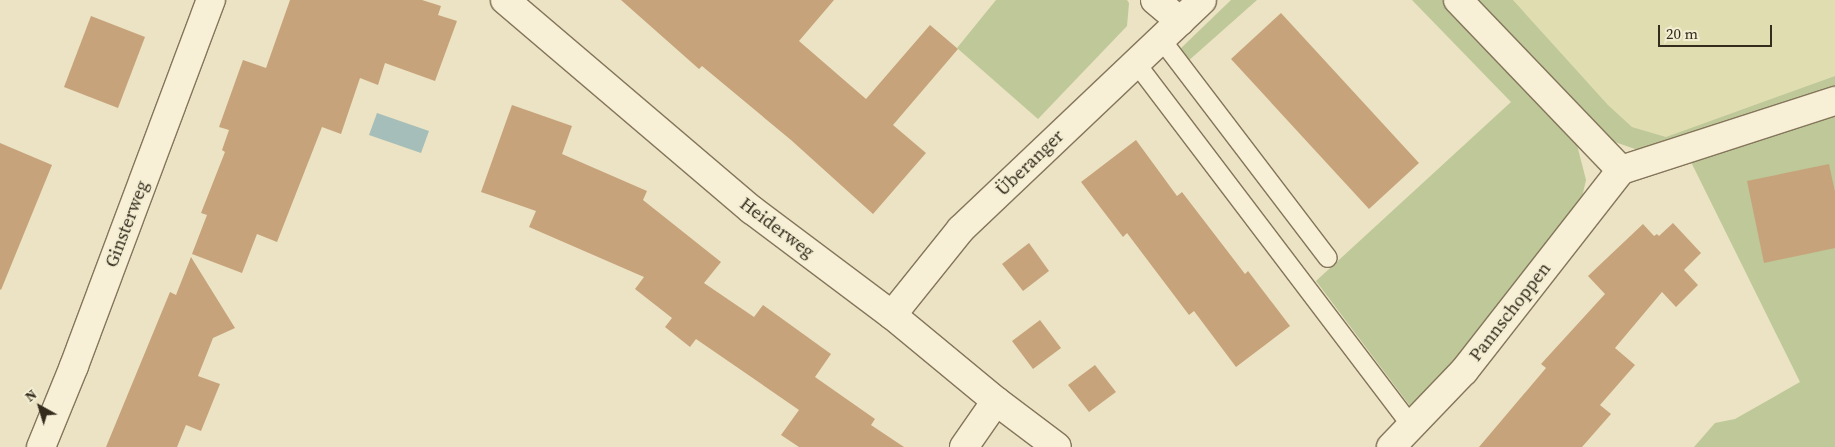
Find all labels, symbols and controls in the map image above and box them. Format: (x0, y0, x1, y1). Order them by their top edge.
scale bar (1660, 15, 1774, 47)
text: 20 m (1666, 23, 1698, 44)
street label: Überanger (992, 125, 1068, 201)
street label: Ginsterweg (101, 178, 153, 270)
street label: Heiderweg (736, 193, 818, 263)
street label: Pannschoppen (1465, 258, 1555, 366)
north arrow (15, 382, 65, 432)
text: N (20, 384, 41, 406)

